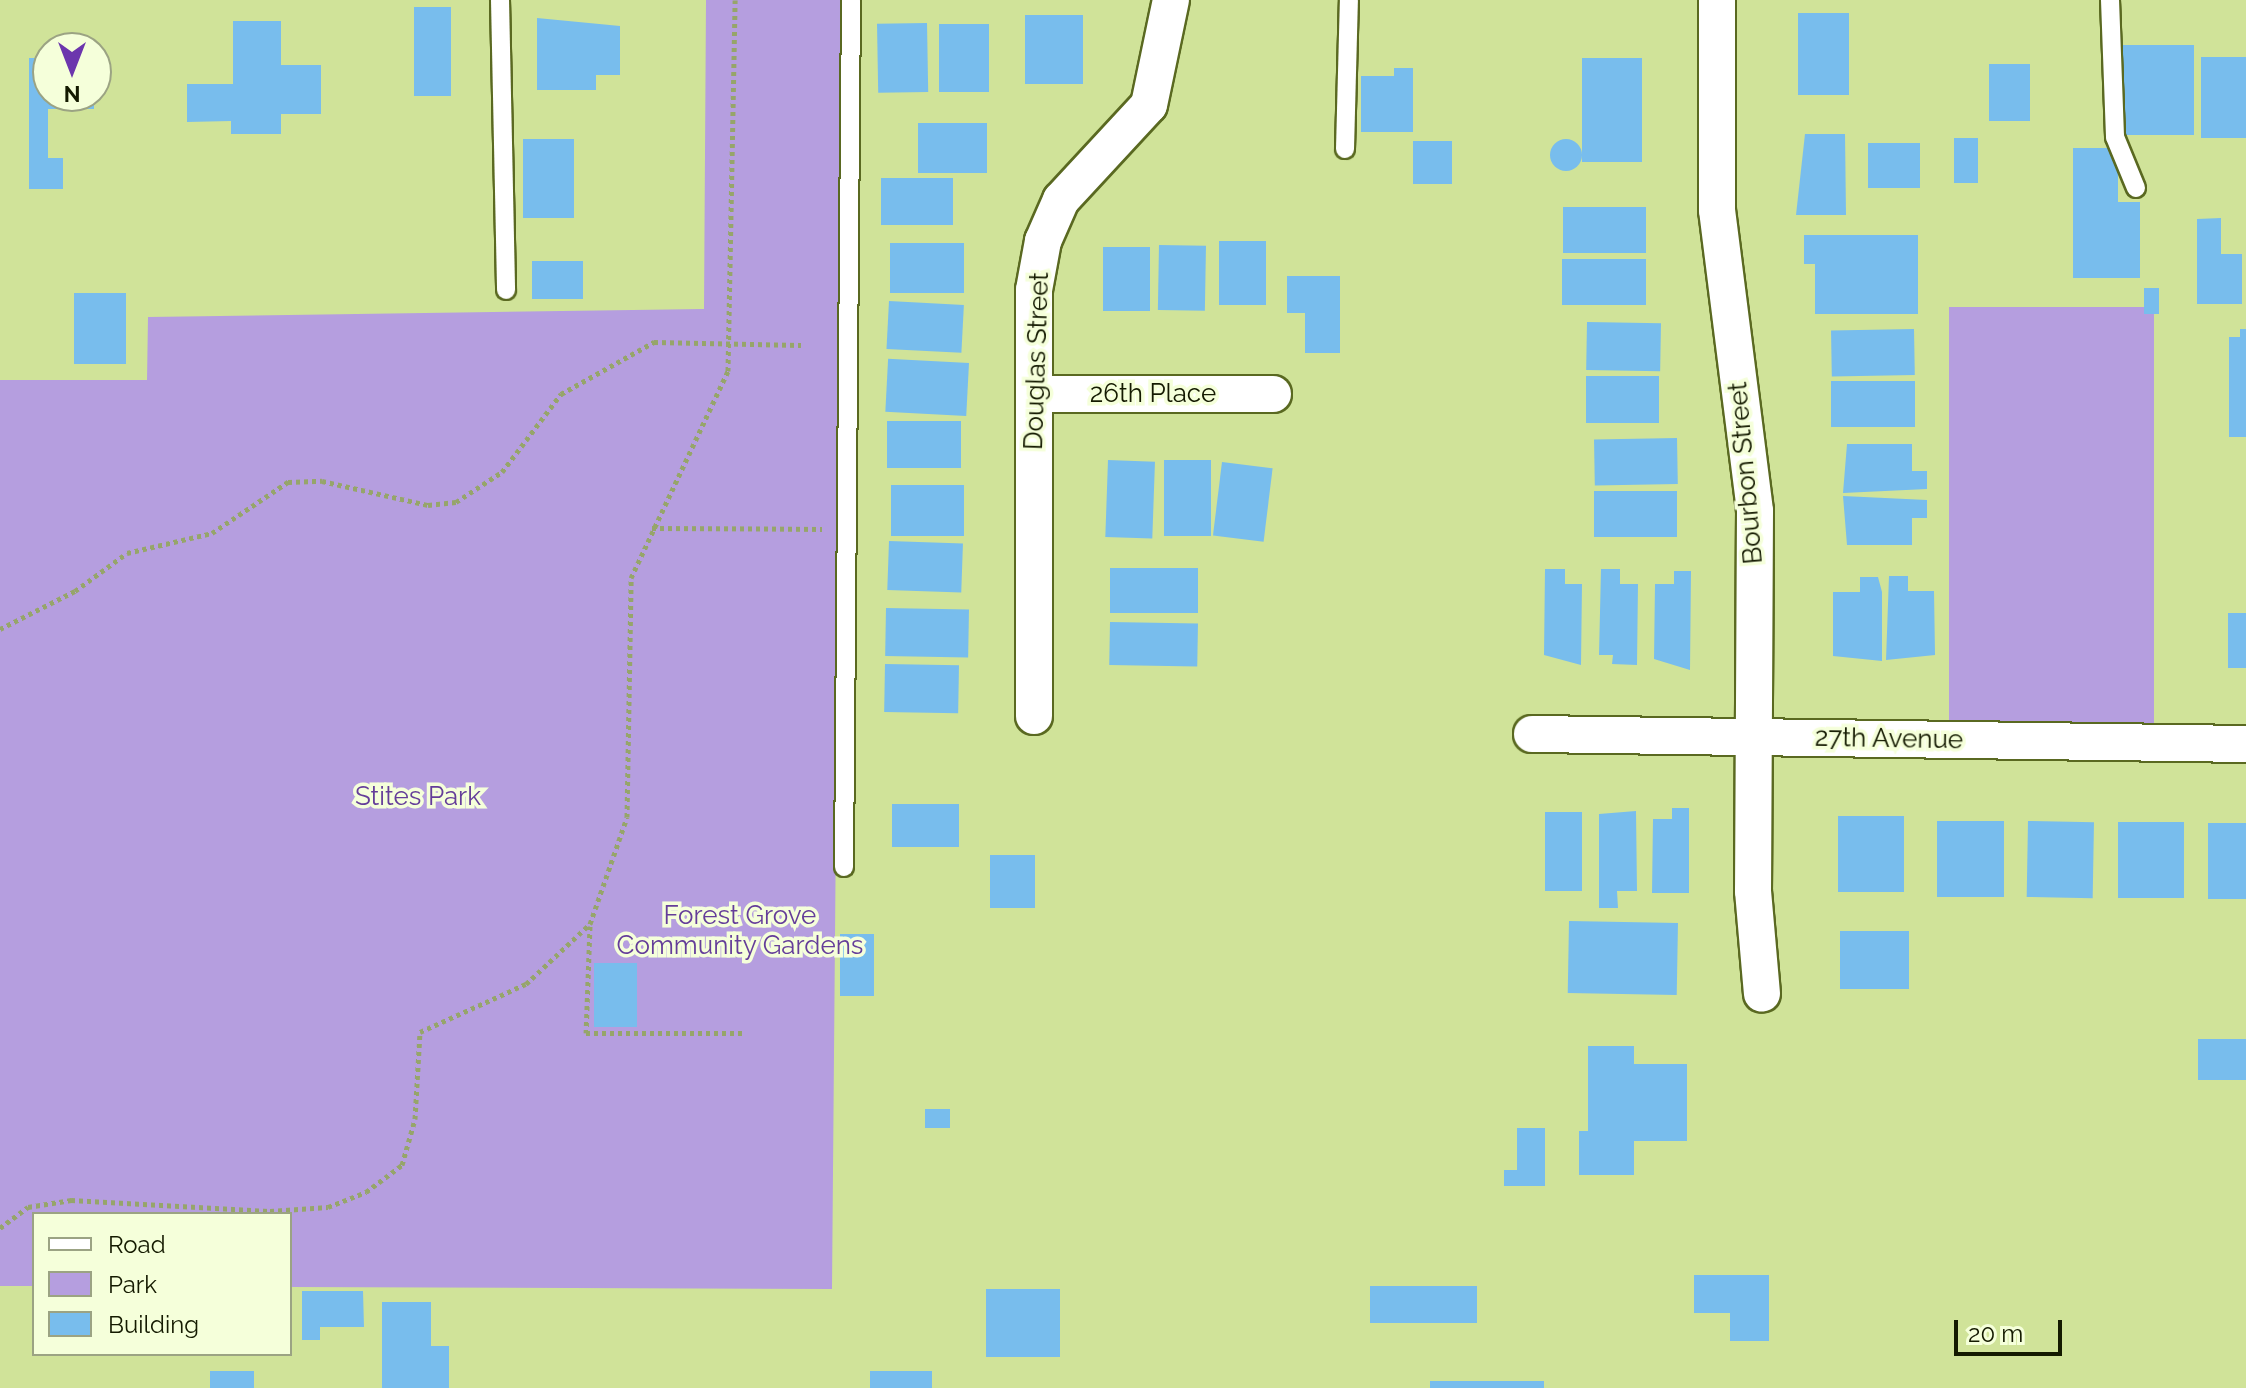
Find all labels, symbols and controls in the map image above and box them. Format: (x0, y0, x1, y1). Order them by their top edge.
north arrow (32, 32, 112, 112)
text: N (64, 81, 80, 107)
street label: Douglas Street (1018, 271, 1056, 451)
street label: 26th Place (1090, 378, 1216, 410)
street label: Bourbon Street (1722, 381, 1770, 565)
street label: 27th Avenue (1814, 722, 1964, 756)
park label: Stites Park (355, 781, 481, 813)
park label: Forest Grove Community Gardens (616, 900, 864, 962)
legend (32, 1212, 292, 1356)
text: Road (108, 1230, 166, 1259)
text: Park (108, 1270, 157, 1299)
scale bar (1958, 1304, 2066, 1354)
text: Building (108, 1310, 199, 1339)
text: 20 m (1968, 1319, 2023, 1348)

